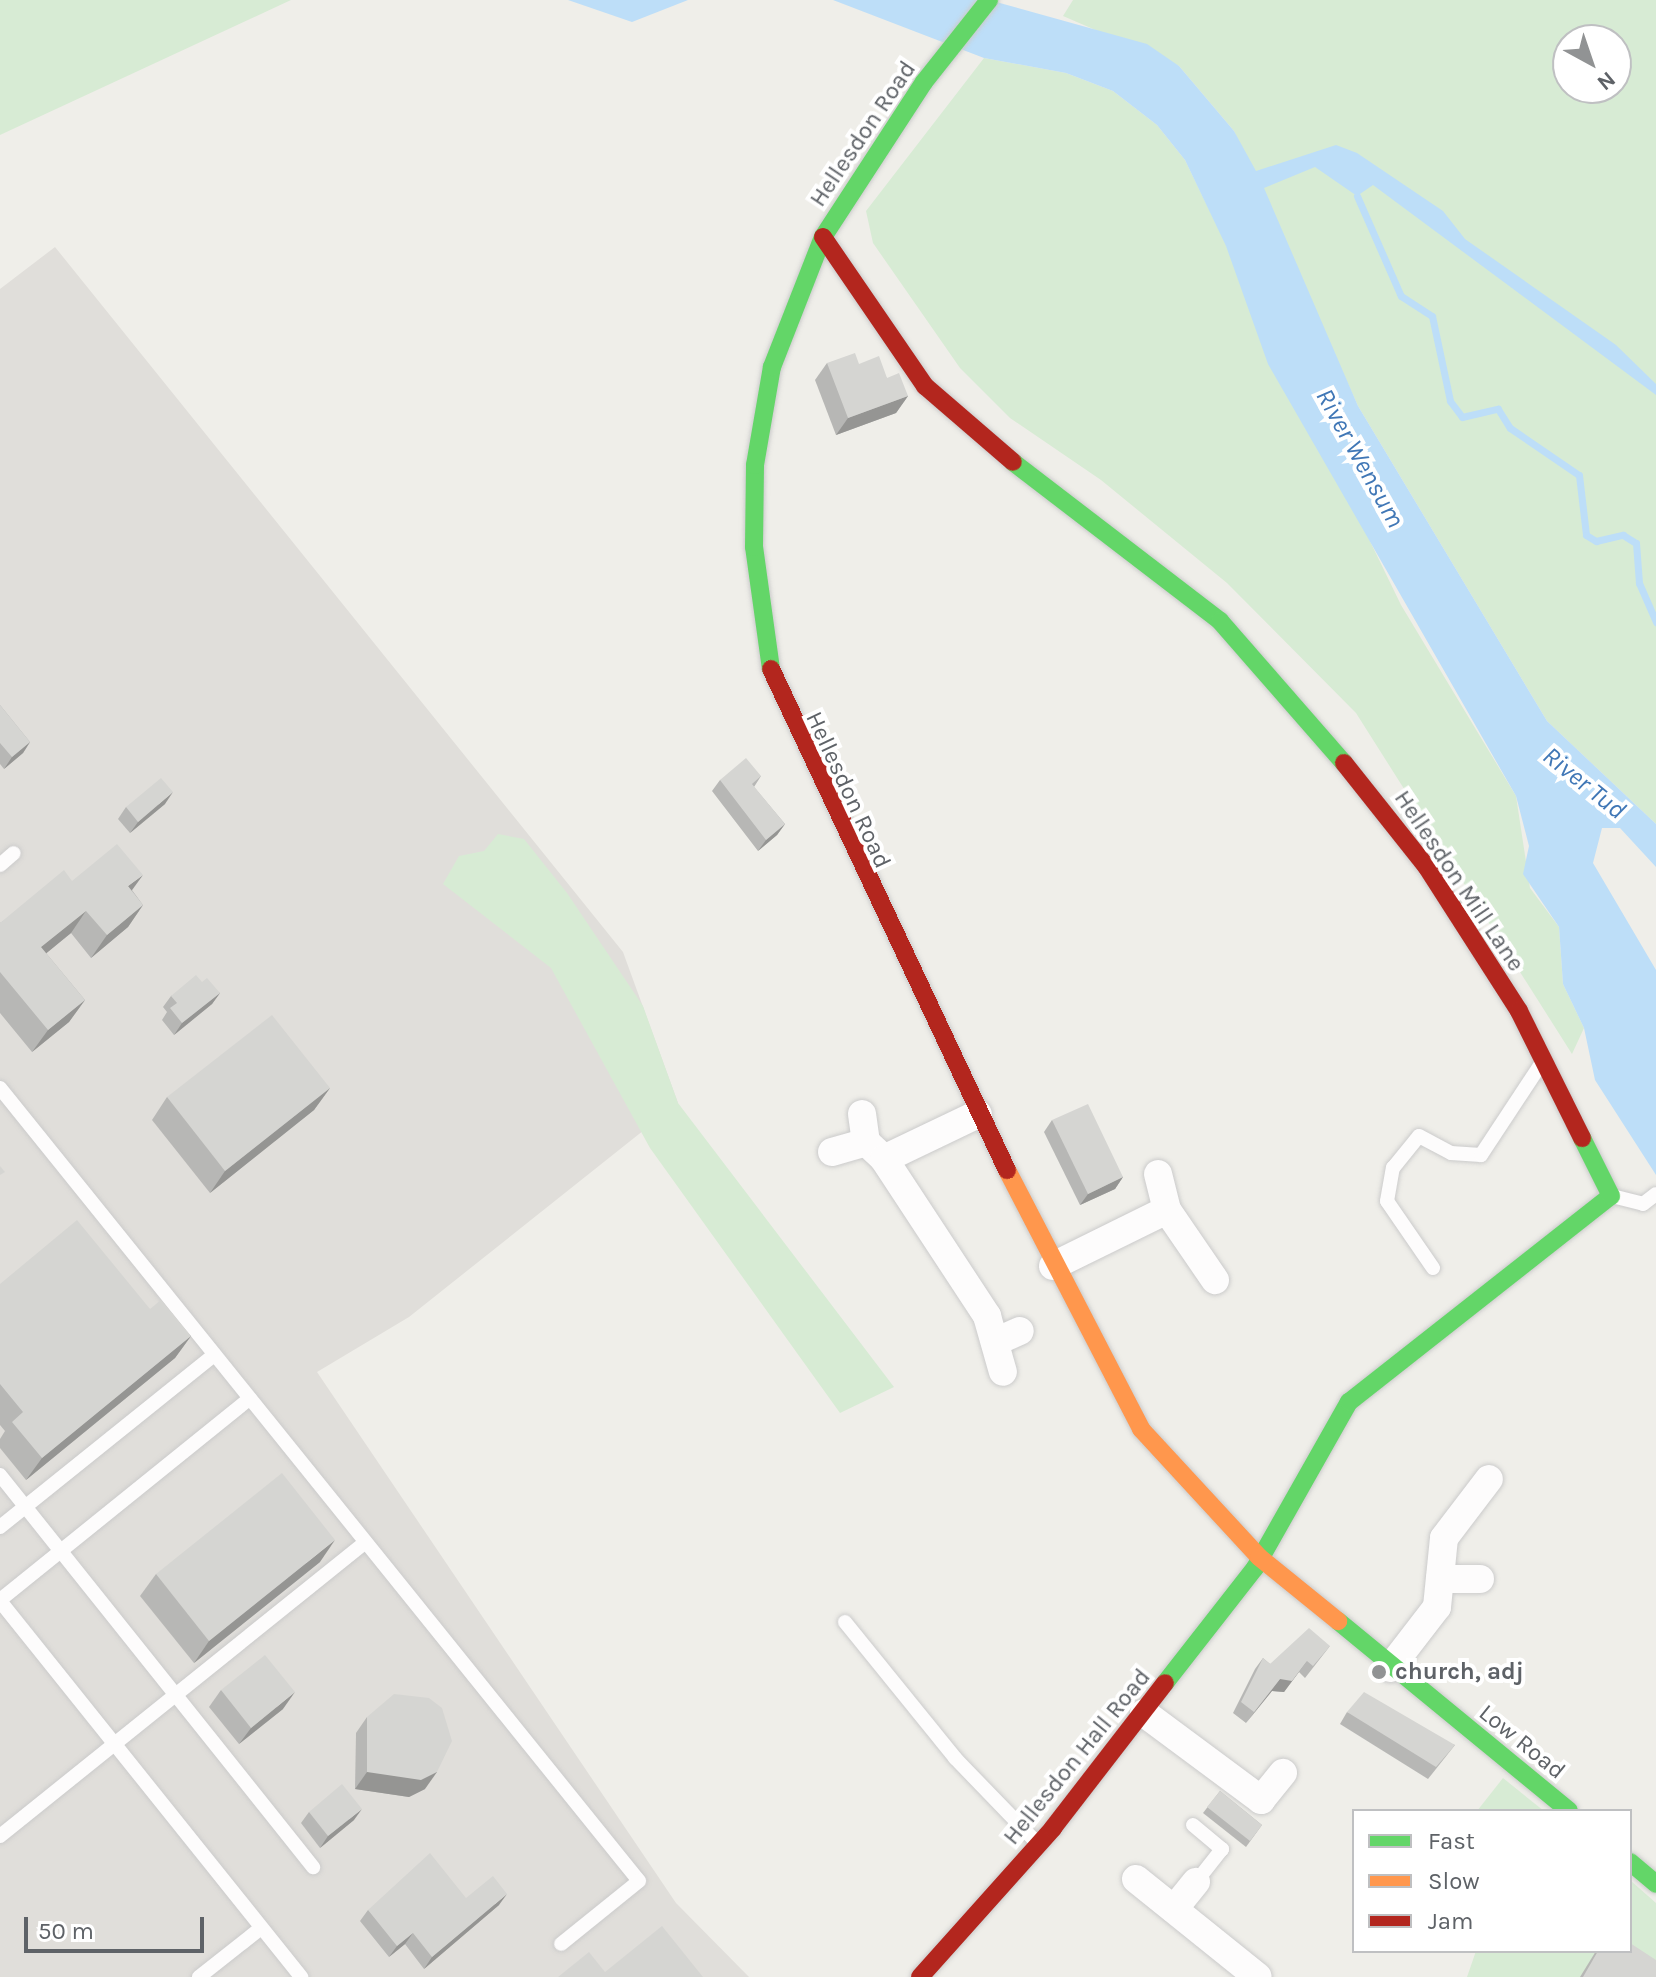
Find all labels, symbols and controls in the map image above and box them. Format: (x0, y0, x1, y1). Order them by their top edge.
north arrow (1552, 24, 1632, 104)
street label: Hellesdon Road (804, 56, 922, 212)
text: N (1592, 66, 1621, 96)
water label: River Wensum (1309, 383, 1411, 533)
street label: Hellesdon Road (799, 707, 897, 873)
water label: River Tud (1536, 740, 1632, 826)
street label: Hellesdon Mill Lane (1388, 785, 1530, 977)
place label: church, adj (1395, 1658, 1524, 1686)
street label: Hellesdon Hall Road (997, 1663, 1157, 1851)
marker: church, adj (1370, 1663, 1388, 1681)
street label: Low Road (1473, 1699, 1571, 1785)
legend (1352, 1809, 1632, 1953)
text: Fast (1428, 1827, 1475, 1855)
text: Slow (1428, 1867, 1480, 1895)
scale bar (28, 1901, 208, 1951)
text: Jam (1428, 1907, 1473, 1935)
text: 50 m (38, 1917, 94, 1945)

